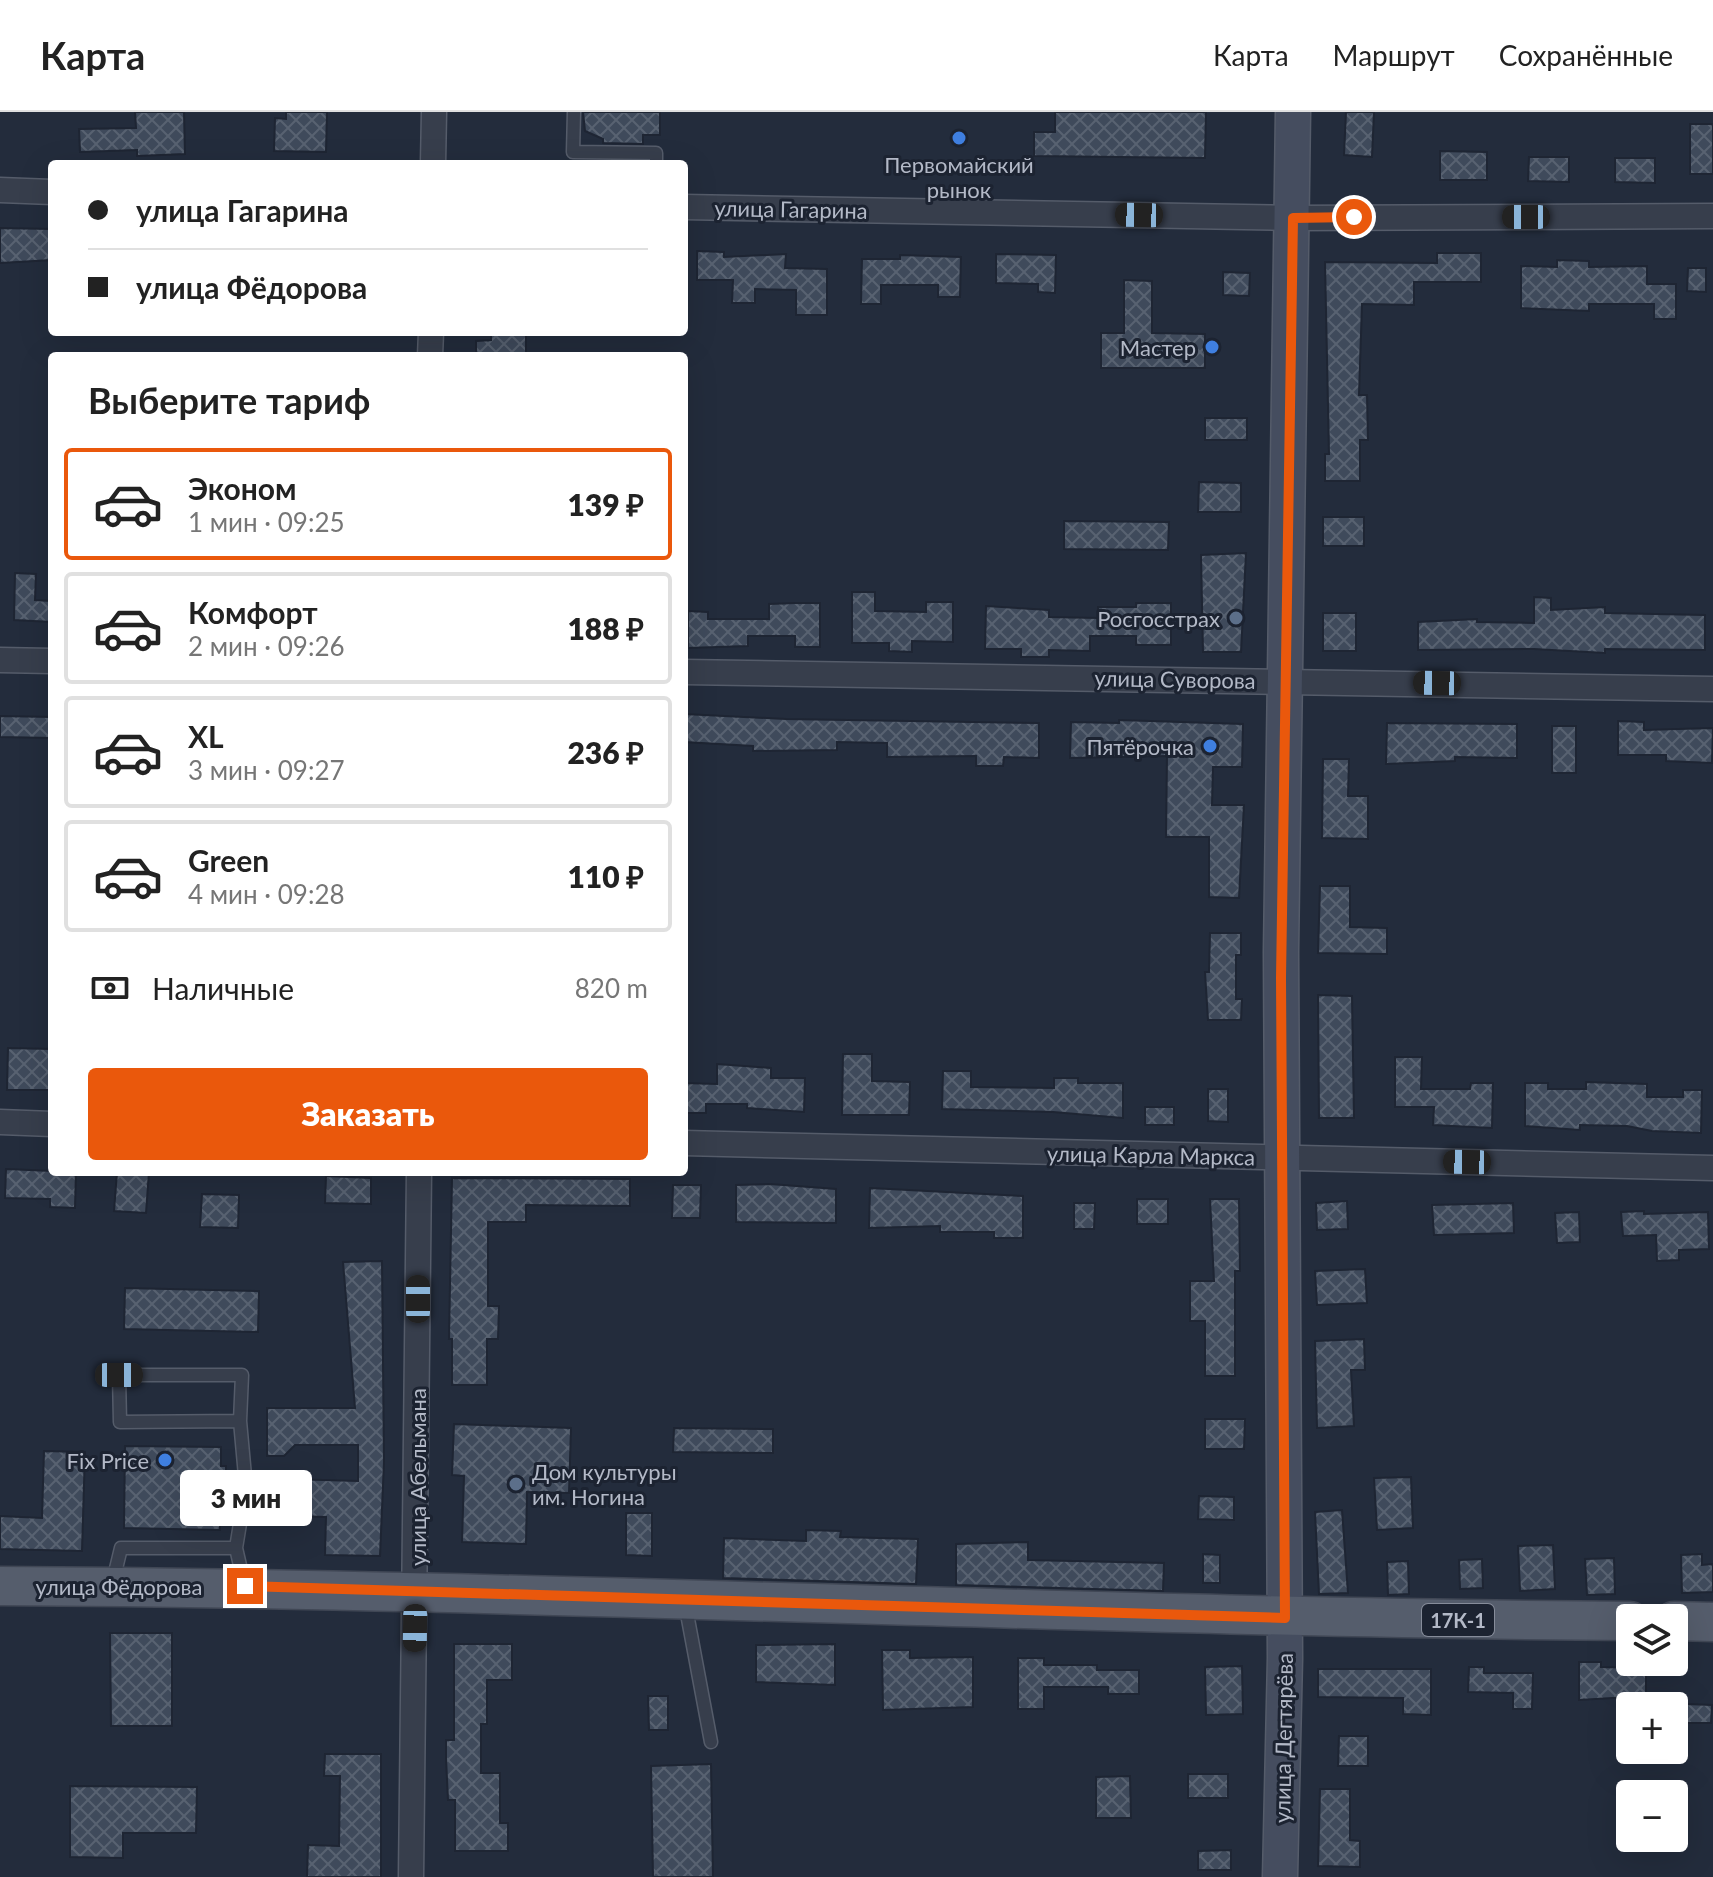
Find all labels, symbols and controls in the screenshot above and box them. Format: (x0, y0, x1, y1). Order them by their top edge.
text: Карта (40, 32, 145, 78)
text: Карта (1213, 38, 1289, 72)
text: Маршрут (1333, 38, 1455, 72)
text: Сохранённые (1499, 38, 1673, 72)
marker: Первомайский рынок (950, 129, 968, 147)
place label: Первомайский рынок (884, 151, 1034, 203)
text: улица Гагарина (136, 192, 349, 228)
street label: улица Гагарина (714, 194, 868, 224)
route start (1336, 199, 1372, 235)
car (1115, 203, 1163, 227)
car (1502, 205, 1550, 229)
text: улица Фёдорова (136, 269, 367, 305)
place label: Мастер (1120, 334, 1196, 361)
marker: Мастер (1203, 338, 1221, 356)
text: Выберите тариф (88, 378, 370, 422)
icon: car (92, 468, 164, 540)
text: Эконом (188, 470, 297, 506)
text: 139 ₽ (567, 486, 644, 522)
text: 1 мин · 09:25 (188, 506, 345, 538)
icon: car (92, 592, 164, 664)
text: Комфорт (188, 594, 318, 630)
place label: Росгосстрах (1097, 605, 1220, 632)
marker: Росгосстрах (1227, 609, 1245, 627)
text: 188 ₽ (567, 610, 644, 646)
text: 2 мин · 09:26 (188, 630, 345, 662)
street label: улица Суворова (1094, 664, 1256, 694)
car (1413, 671, 1461, 695)
icon: car (92, 716, 164, 788)
text: XL (188, 718, 224, 754)
place label: Пятёрочка (1087, 733, 1194, 760)
text: 236 ₽ (567, 734, 644, 770)
marker: Пятёрочка (1201, 737, 1219, 755)
text: 3 мин · 09:27 (188, 754, 345, 786)
icon: car (92, 840, 164, 912)
text: Green (188, 842, 269, 878)
text: 110 ₽ (567, 858, 644, 894)
text: 4 мин · 09:28 (188, 878, 345, 910)
icon: cash (88, 966, 132, 1010)
text: Наличные (152, 970, 294, 1006)
text: 820 m (575, 972, 648, 1004)
button: Заказать (88, 1068, 648, 1160)
street label: улица Карла Маркса (1047, 1140, 1255, 1170)
car (1443, 1150, 1491, 1174)
car (406, 1275, 430, 1323)
car (95, 1363, 143, 1387)
street label: улица Абельмана (404, 1388, 431, 1566)
place label: Fix Price (67, 1447, 149, 1474)
marker: Fix Price (156, 1451, 174, 1469)
place label: Дом культуры им. Ногина (532, 1458, 677, 1510)
callout: 3 мин (179, 1470, 311, 1526)
marker: Дом культуры им. Ногина (507, 1475, 525, 1493)
text: 3 мин (211, 1482, 281, 1514)
route end (227, 1568, 263, 1604)
street label: улица Фёдорова (36, 1573, 202, 1600)
car (403, 1604, 427, 1652)
road number: 17К-1 (1422, 1604, 1494, 1636)
map controls (1616, 1604, 1688, 1852)
button: layers (1616, 1604, 1688, 1676)
street label: улица Дегтярёва (1268, 1653, 1298, 1823)
button: + (1616, 1692, 1688, 1764)
button: − (1616, 1780, 1688, 1852)

